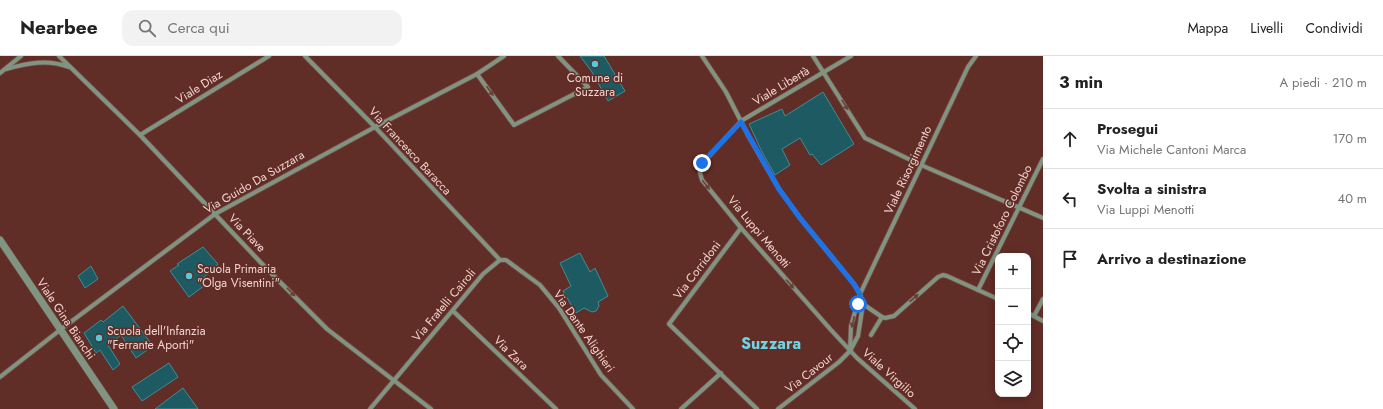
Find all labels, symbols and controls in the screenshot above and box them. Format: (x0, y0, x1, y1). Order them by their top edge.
search box (122, 10, 402, 46)
text: Nearbee (20, 14, 98, 41)
icon: search (136, 17, 158, 39)
text: Cerca qui (168, 17, 230, 39)
text: Mappa (1187, 18, 1228, 38)
text: Livelli (1250, 18, 1283, 38)
text: Condividi (1305, 18, 1363, 38)
marker: Comune di Suzzara (590, 59, 600, 69)
street label: Viale Libertà (749, 62, 813, 110)
street label: Viale Diaz (172, 65, 226, 108)
place label: Comune di Suzzara (567, 69, 623, 101)
text: 3 min (1059, 70, 1103, 94)
text: A piedi · 210 m (1279, 73, 1367, 92)
one-way arrow (486, 86, 494, 96)
one-way arrow (841, 99, 848, 111)
street label: Via Francesco Baracca (364, 103, 456, 199)
text: Prosegui (1097, 118, 1158, 140)
street label: Viale Risorgimento (880, 122, 937, 217)
icon: ahead (1059, 128, 1081, 150)
text: 170 m (1332, 129, 1367, 148)
text: Via Michele Cantoni Marca (1097, 140, 1246, 159)
street label: Via Guido Da Suzzara (200, 146, 308, 218)
route end (693, 154, 711, 172)
street label: Via Cristoforo Colombo (967, 161, 1037, 278)
text: Svolta a sinistra (1097, 178, 1207, 200)
one-way arrow (702, 180, 711, 191)
icon: left (1059, 188, 1081, 210)
text: 40 m (1338, 189, 1367, 208)
street label: Via Luppi Menotti (723, 192, 795, 272)
text: Via Luppi Menotti (1097, 200, 1194, 219)
street label: Via Piave (224, 210, 270, 256)
street label: Via Corridoni (669, 237, 725, 303)
icon: arrive (1059, 248, 1081, 270)
text: Arrivo a destinazione (1097, 248, 1246, 270)
map controls (995, 253, 1031, 397)
button: + (995, 253, 1031, 289)
place label: Scuola Primaria "Olga Visentini" (197, 260, 280, 292)
street label: Via Fratelli Cairoli (408, 264, 480, 346)
marker: Scuola Primaria "Olga Visentini" (184, 271, 194, 281)
street label: Viale Gina Bianchi (32, 275, 100, 363)
one-way arrow (786, 279, 795, 290)
street label: Via Dante Alighieri (549, 286, 619, 376)
one-way arrow (286, 288, 296, 297)
button: − (995, 289, 1031, 325)
one-way arrow (908, 294, 919, 303)
route start (849, 295, 867, 313)
one-way arrow (849, 316, 855, 328)
place label: Scuola dell'Infanzia "Ferrante Aporti" (107, 322, 206, 354)
button: locate (995, 325, 1031, 361)
street label: Via Zara (489, 332, 533, 374)
district label: Suzzara (741, 332, 801, 355)
marker: Scuola dell'Infanzia "Ferrante Aporti" (94, 333, 104, 343)
street label: Viale Virgilio (858, 344, 920, 402)
street label: Via Cavour (781, 348, 837, 397)
button: layers (995, 361, 1031, 397)

